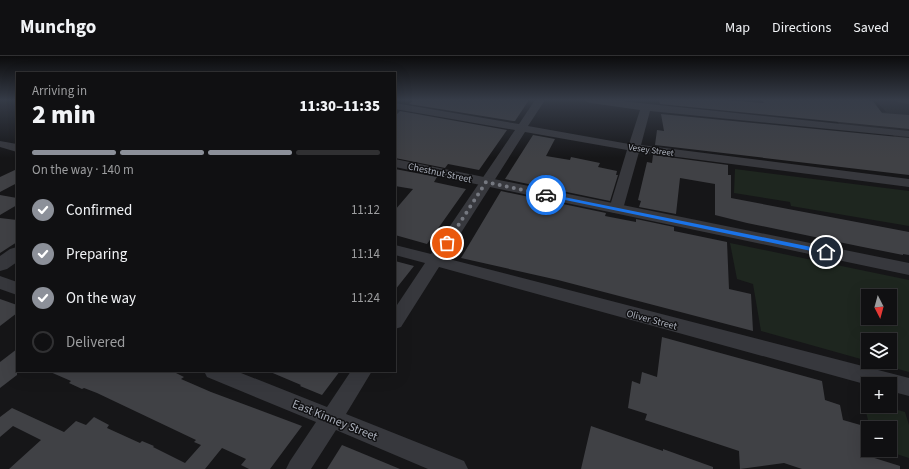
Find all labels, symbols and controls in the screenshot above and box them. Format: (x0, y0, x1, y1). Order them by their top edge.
text: Munchgo (20, 14, 96, 41)
text: Map (725, 18, 750, 38)
text: Directions (772, 18, 831, 38)
text: Saved (853, 18, 889, 38)
text: Arriving in (32, 82, 87, 100)
text: 2 min (32, 96, 96, 133)
text: 11:30–11:35 (299, 96, 380, 117)
street label: Vesey Street (627, 141, 675, 160)
street label: Chestnut Street (407, 159, 474, 187)
text: On the way · 140 m (32, 161, 134, 179)
courier (526, 175, 566, 215)
icon: car (535, 184, 557, 206)
icon: check (32, 199, 54, 221)
text: Confirmed (66, 200, 132, 221)
text: 11:12 (351, 201, 380, 219)
pin (430, 226, 464, 260)
icon: bag (436, 232, 458, 254)
pin (809, 235, 843, 269)
icon: home (815, 241, 837, 263)
icon: check (32, 243, 54, 265)
text: Preparing (66, 244, 127, 265)
text: 11:14 (351, 245, 380, 263)
icon: check (32, 287, 54, 309)
text: On the way (66, 288, 136, 309)
text: 11:24 (351, 289, 380, 307)
north arrow (861, 289, 897, 325)
map controls (861, 289, 897, 457)
street label: Oliver Street (625, 307, 679, 334)
text: Delivered (66, 332, 125, 353)
button: layers (861, 333, 897, 369)
button: + (861, 377, 897, 413)
street label: East Kinney Street (290, 396, 380, 445)
button: − (861, 421, 897, 457)

